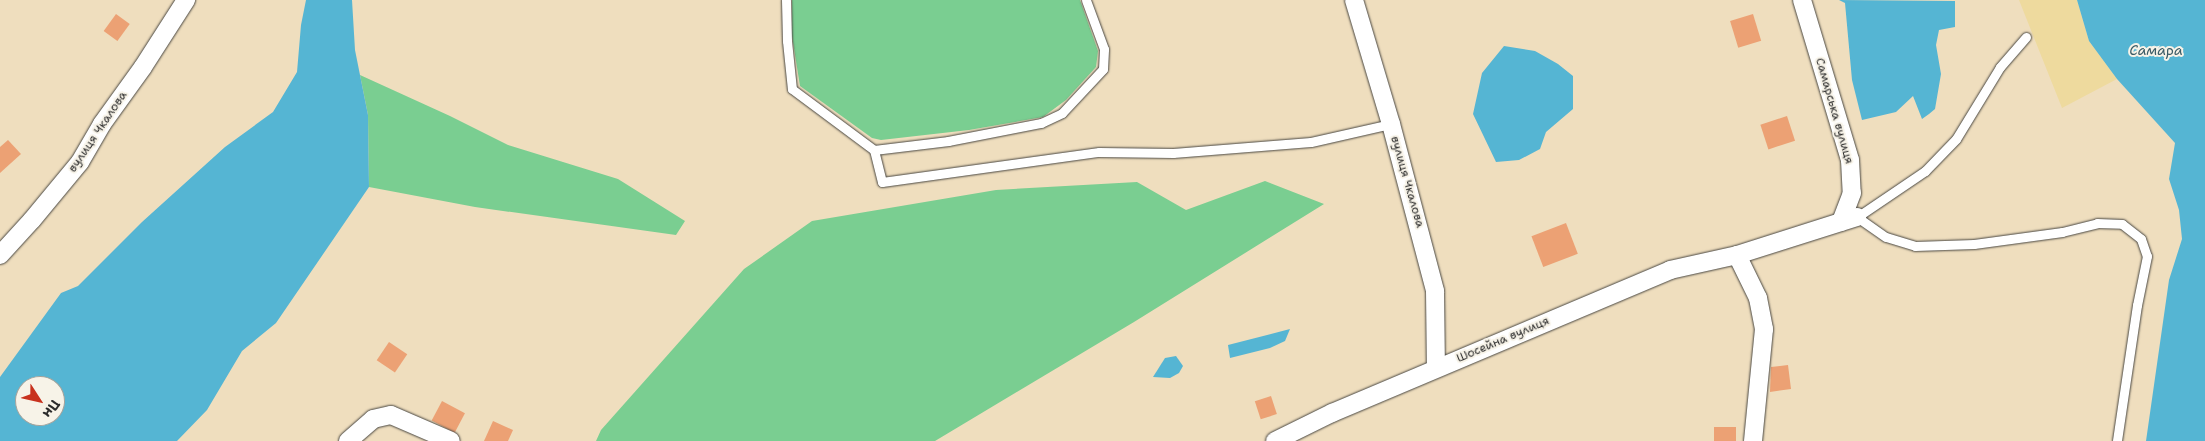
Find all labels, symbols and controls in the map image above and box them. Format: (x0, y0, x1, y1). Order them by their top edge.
water label: Самара (2129, 42, 2183, 58)
street label: Самарська вулиця (1812, 56, 1856, 166)
street label: вулиця Чкалова (66, 89, 130, 175)
street label: вулиця Чкалова (1387, 135, 1427, 229)
street label: Шосейна вулиця (1455, 314, 1551, 366)
north arrow (15, 376, 65, 426)
text: Пн (39, 396, 64, 422)

